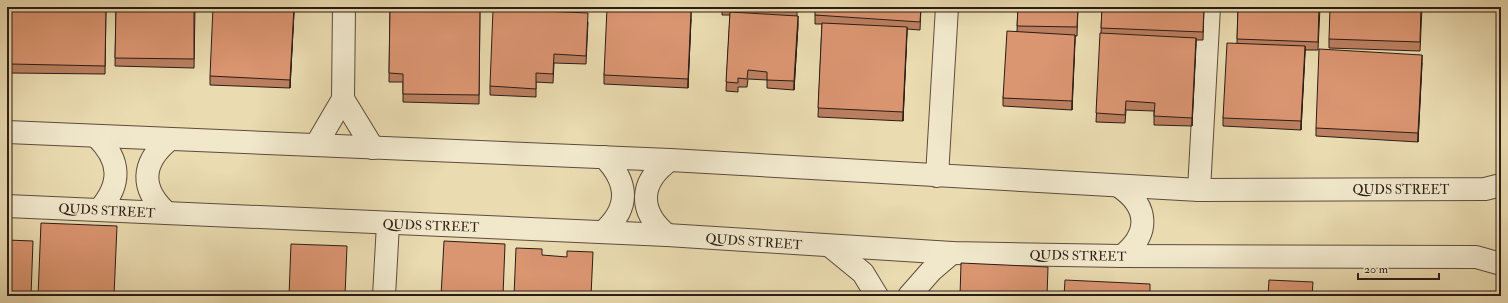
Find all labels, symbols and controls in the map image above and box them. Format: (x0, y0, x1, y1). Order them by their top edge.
street label: QUDS STREET (1353, 182, 1450, 198)
street label: QUDS STREET (58, 200, 156, 222)
street label: QUDS STREET (382, 216, 480, 236)
street label: QUDS STREET (705, 231, 803, 253)
street label: QUDS STREET (1029, 247, 1127, 265)
scale bar (1358, 255, 1439, 281)
text: 20 m (1364, 262, 1389, 277)

